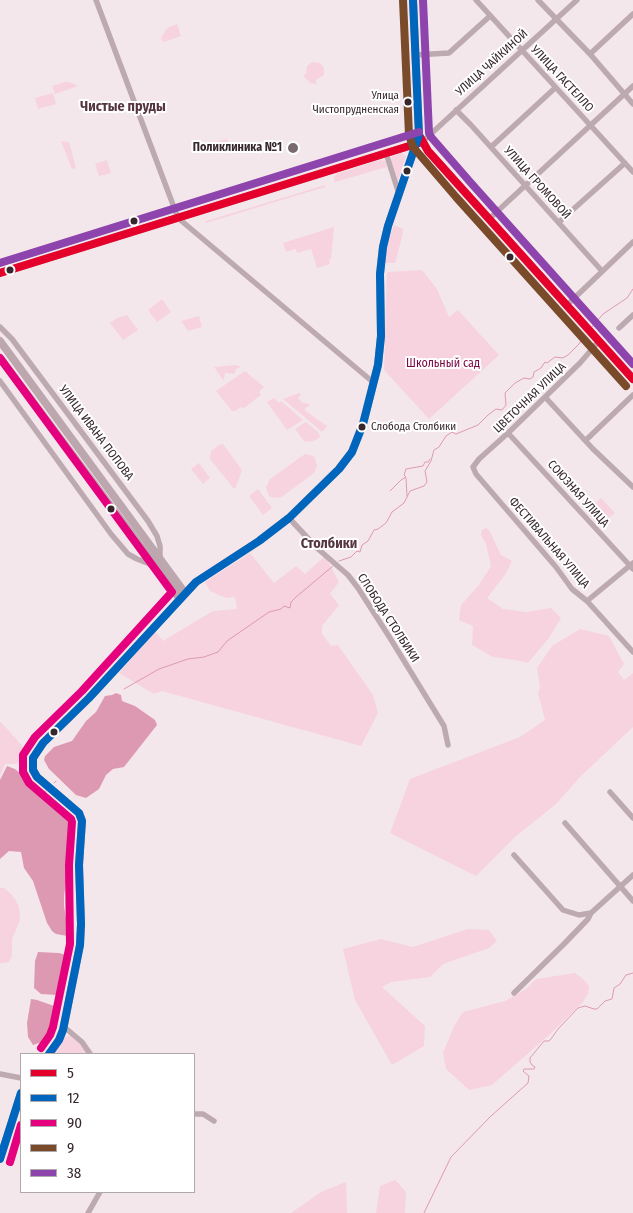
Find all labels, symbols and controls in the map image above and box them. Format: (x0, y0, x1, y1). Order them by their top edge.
street label: УЛИЦА ЧАЙКИНОЙ (453, 27, 531, 99)
street label: УЛИЦА ГАСТЕЛЛО (528, 43, 596, 115)
place label: Улица Чистопрудненская (313, 89, 399, 115)
marker: Улица Чистопрудненская (403, 97, 413, 107)
district label: Чистые пруды (80, 99, 166, 115)
place label: Поликлиника №1 (193, 141, 282, 155)
marker: Поликлиника №1 (286, 141, 300, 155)
street label: УЛИЦА ГРОМОВОЙ (501, 144, 573, 222)
unlabelled marker (402, 166, 412, 176)
unlabelled marker (129, 216, 139, 226)
unlabelled marker (505, 252, 515, 262)
unlabelled marker (5, 265, 15, 275)
park label: Школьный сад (406, 357, 480, 371)
street label: ЦВЕТОЧНАЯ УЛИЦА (491, 360, 569, 436)
street label: УЛИЦА ИВАНА ПОПОВА (56, 383, 136, 483)
place label: Слобода Столбики (371, 420, 456, 434)
marker: Слобода Столбики (357, 422, 367, 432)
street label: СОЮЗНАЯ УЛИЦА (544, 458, 612, 530)
street label: ФЕСТИВАЛЬНАЯ УЛИЦА (506, 495, 592, 591)
unlabelled marker (106, 504, 116, 514)
district label: Столбики (301, 536, 357, 552)
street label: СЛОБОДА СТОЛБИКИ (354, 571, 422, 665)
unlabelled marker (49, 727, 59, 737)
legend (20, 1053, 195, 1193)
text: 5 (67, 1064, 74, 1082)
text: 12 (67, 1089, 79, 1107)
text: 90 (67, 1114, 82, 1132)
text: 9 (67, 1139, 74, 1157)
text: 38 (67, 1164, 81, 1182)

